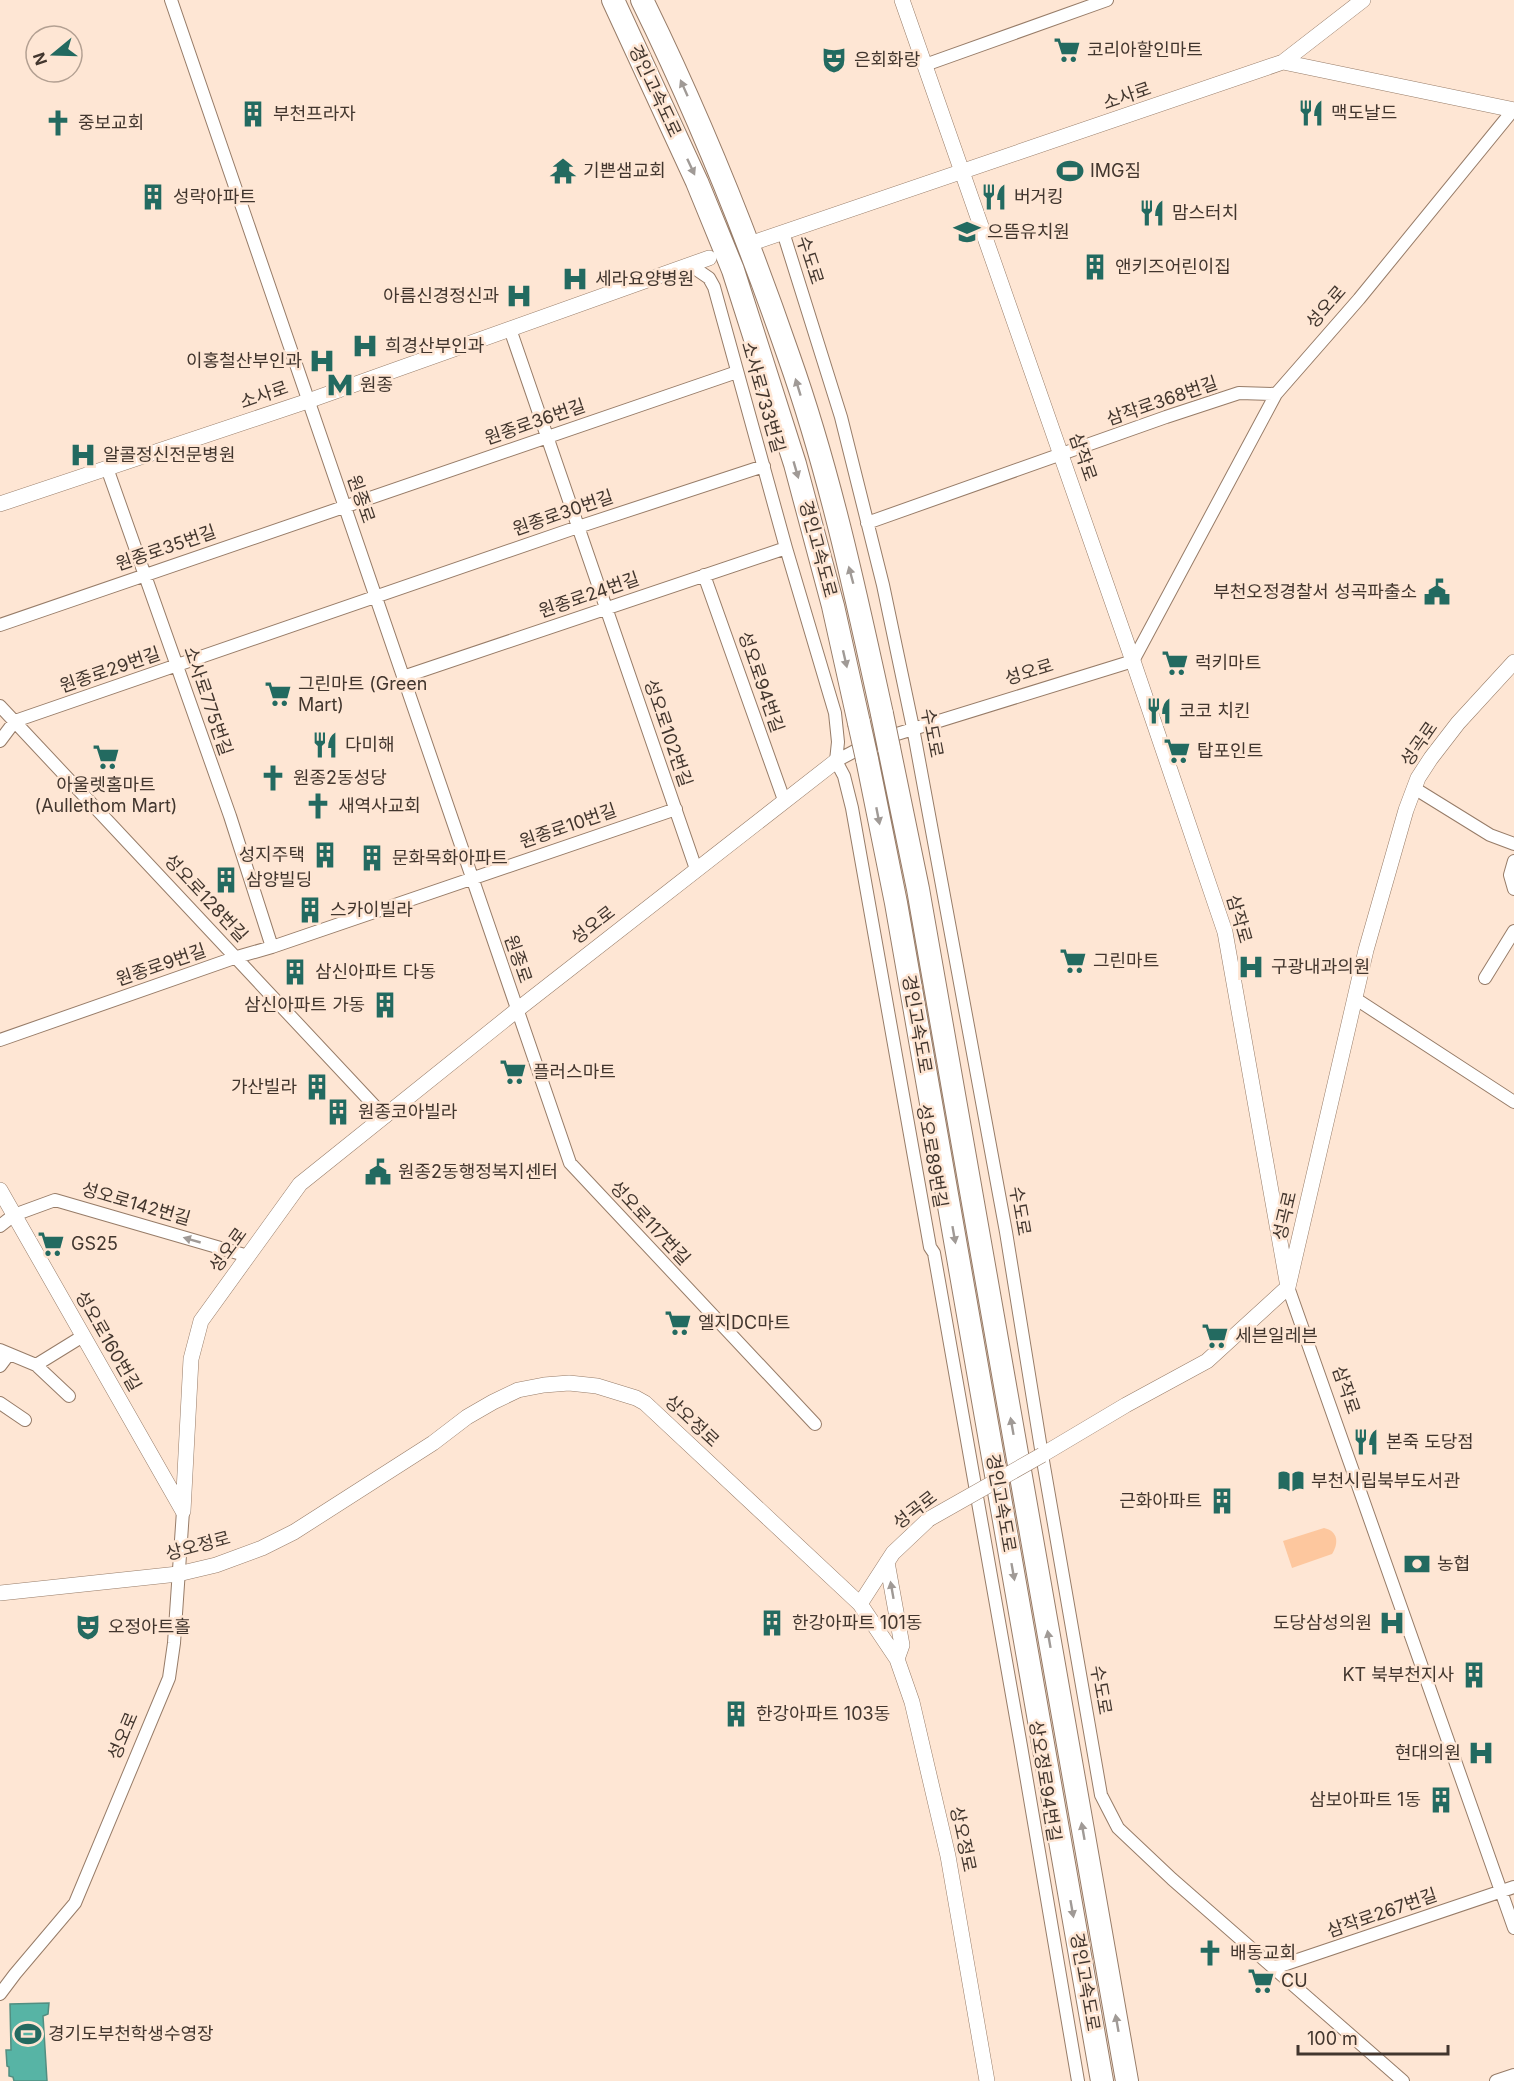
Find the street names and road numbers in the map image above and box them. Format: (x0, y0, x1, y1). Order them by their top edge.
street label: 경인고속도로 (625, 41, 686, 140)
street label: 소사로 (1100, 78, 1154, 114)
street label: 수도로 (793, 233, 828, 287)
street label: 성오로 (1301, 281, 1350, 332)
street label: 소사로733번길 (738, 339, 789, 455)
street label: 삼작로368번길 (1103, 372, 1220, 429)
street label: 소사로 (237, 377, 291, 413)
street label: 원종로36번길 (482, 394, 588, 449)
street label: 삼작로 (1065, 430, 1101, 484)
street label: 원종로 (343, 472, 379, 526)
street label: 원종로30번길 (510, 485, 616, 540)
street label: 경인고속도로 (795, 498, 841, 600)
street label: 원종로35번길 (113, 521, 219, 575)
street label: 원종로24번길 (536, 567, 642, 622)
street label: 성오로94번길 (734, 628, 789, 735)
street label: 원종로29번길 (57, 643, 163, 697)
street label: 소사로775번길 (180, 643, 237, 758)
street label: 성오로 (1002, 654, 1056, 689)
street label: 성오로102번길 (640, 676, 697, 789)
street label: 수도로 (917, 707, 948, 759)
street label: 성곡로 (1396, 717, 1441, 770)
street label: 원종로10번길 (516, 799, 619, 852)
street label: 성오로128번길 (160, 849, 252, 946)
street label: 삼작로 (1223, 892, 1256, 946)
street label: 성오로 (567, 901, 619, 948)
street label: 원종로 (500, 932, 536, 986)
street label: 원종로9번길 (113, 939, 209, 990)
street label: 경인고속도로 (899, 973, 936, 1075)
street label: 성오로89번길 (913, 1102, 952, 1209)
street label: 성오로117번길 (606, 1176, 695, 1269)
street label: 성오로142번길 (79, 1178, 193, 1229)
street label: 수도로 (1006, 1185, 1035, 1237)
street label: 성곡로 (1269, 1189, 1300, 1242)
street label: 성오로 (204, 1223, 251, 1276)
street label: 성오로160번길 (71, 1287, 146, 1395)
street label: 삼작로 (1328, 1363, 1364, 1417)
street label: 상오정로 (661, 1390, 724, 1451)
street label: 경인고속도로 (983, 1452, 1020, 1554)
street label: 성곡로 (889, 1486, 941, 1533)
street label: 상오정로 (163, 1527, 233, 1564)
street label: 수도로 (1087, 1664, 1116, 1716)
street label: 성오로 (103, 1709, 142, 1763)
street label: 상오정로94번길 (1026, 1719, 1065, 1843)
street label: 상오정로 (946, 1804, 981, 1873)
street label: 삼작로267번길 (1324, 1884, 1440, 1941)
street label: 경인고속도로 (1067, 1931, 1104, 2033)

